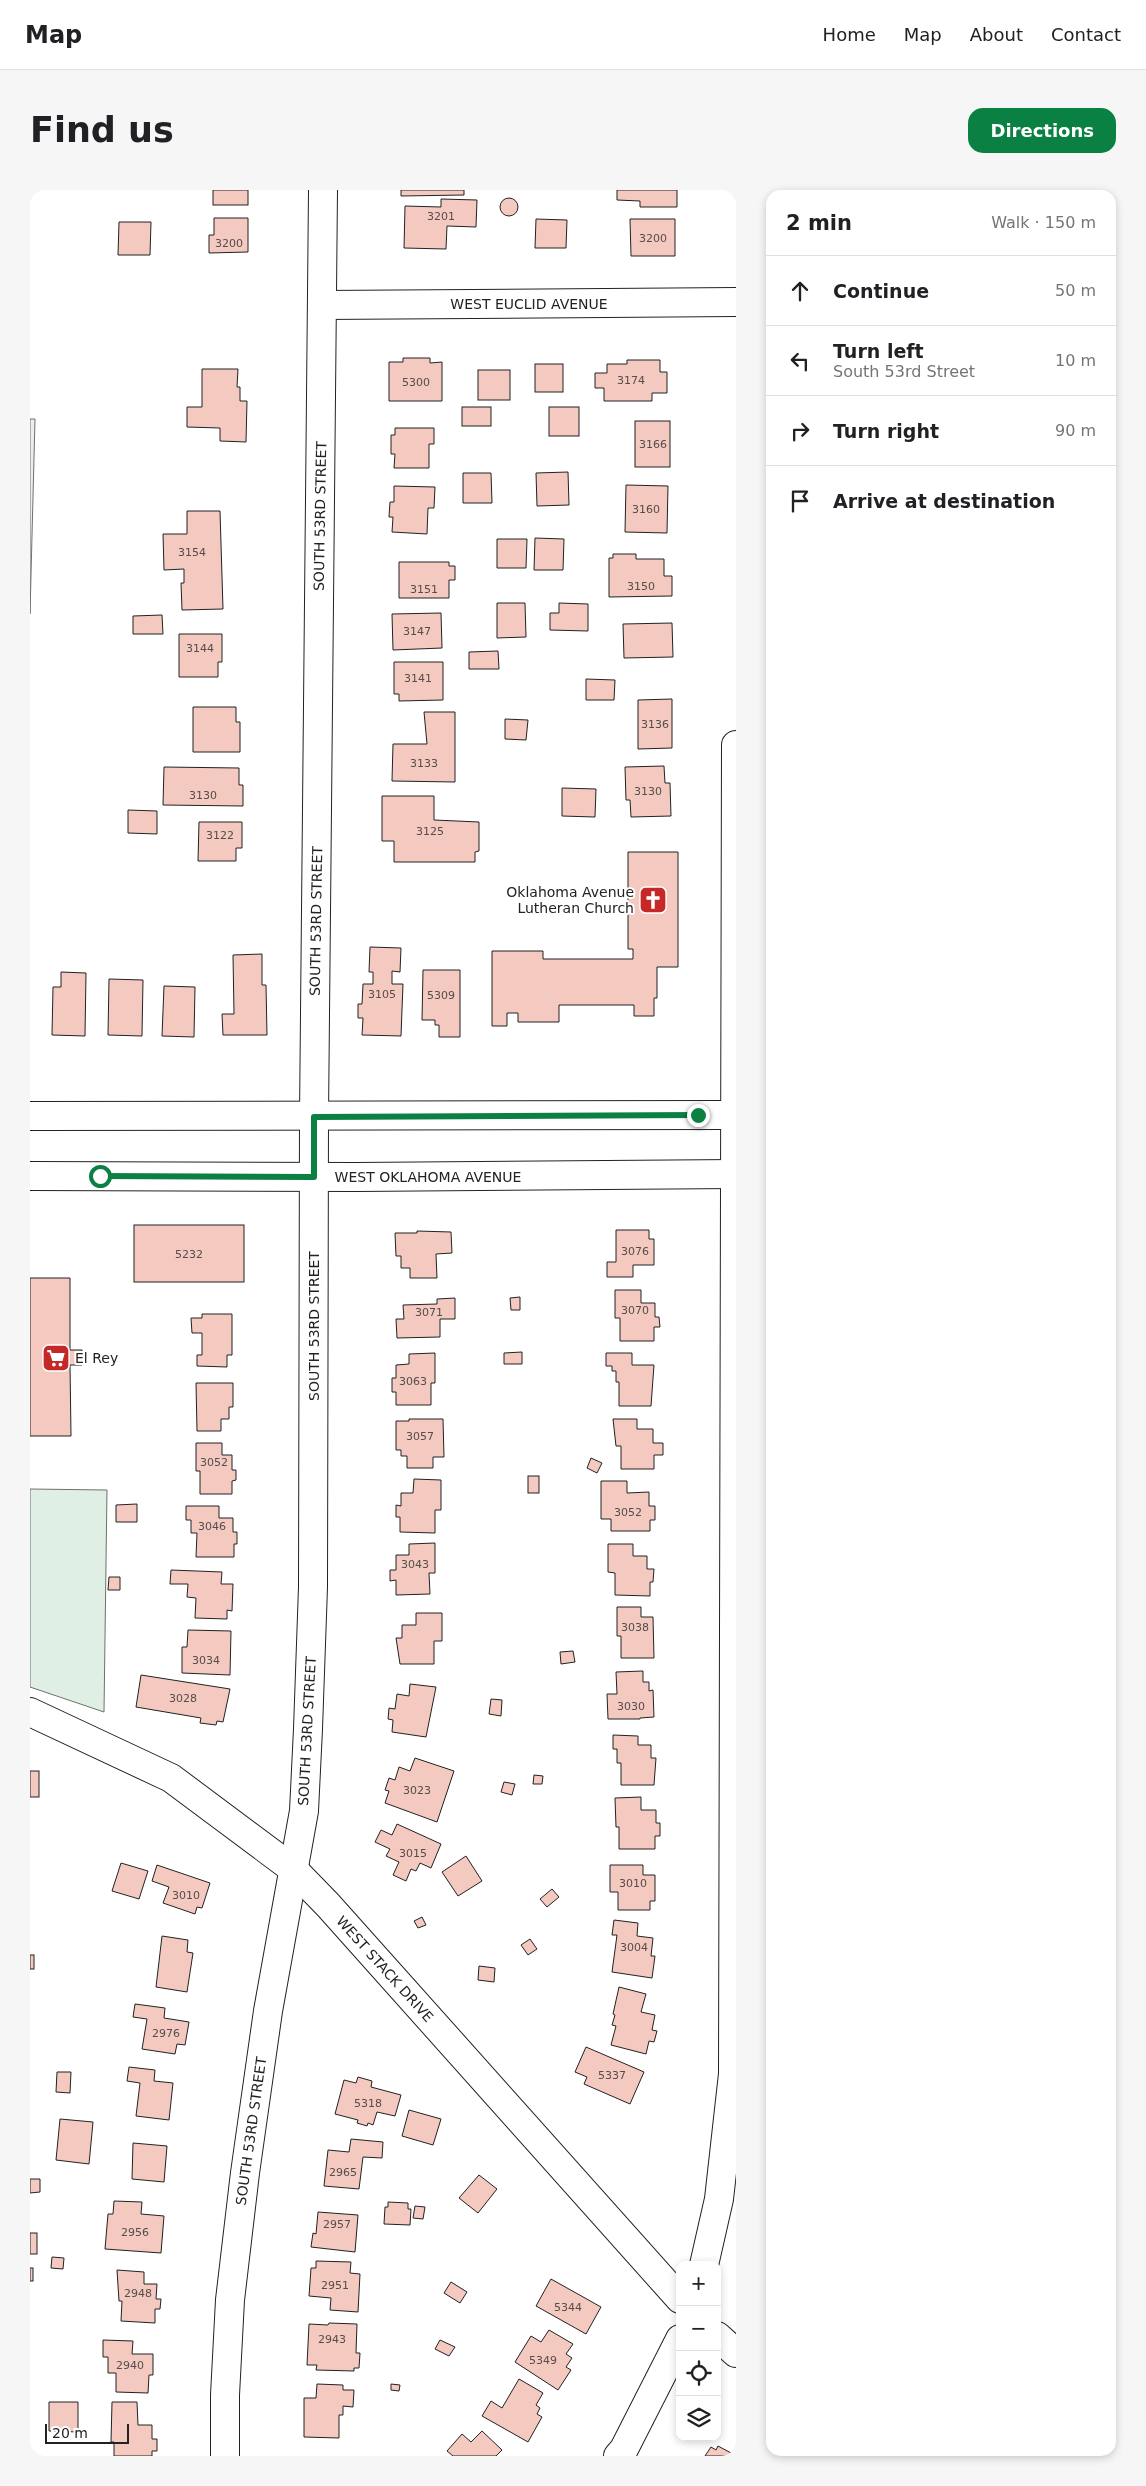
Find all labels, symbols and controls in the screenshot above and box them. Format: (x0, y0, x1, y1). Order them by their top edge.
text: Map (25, 21, 82, 49)
text: Home (823, 24, 876, 45)
text: Map (904, 24, 942, 45)
text: About (970, 24, 1023, 45)
text: Contact (1051, 24, 1121, 45)
button: Directions (968, 108, 1116, 153)
text: Find us (30, 110, 174, 150)
house number: 3201 (427, 210, 455, 223)
text: 2 min (786, 211, 852, 235)
text: Walk · 150 m (991, 213, 1096, 232)
house number: 3200 (639, 232, 667, 245)
house number: 3200 (215, 237, 243, 250)
icon: ahead (786, 277, 814, 305)
text: Continue (833, 280, 929, 302)
text: 50 m (1055, 281, 1096, 300)
street label: WEST EUCLID AVENUE (450, 296, 608, 312)
text: Turn left (833, 340, 924, 362)
icon: left (786, 347, 814, 375)
text: 10 m (1055, 351, 1096, 370)
text: South 53rd Street (833, 362, 975, 381)
house number: 3174 (617, 374, 645, 387)
house number: 5300 (402, 376, 430, 389)
icon: right (786, 417, 814, 445)
text: Turn right (833, 420, 939, 442)
text: 90 m (1055, 421, 1096, 440)
house number: 3166 (639, 438, 667, 451)
street label: SOUTH 53RD STREET (311, 440, 329, 591)
icon: arrive (786, 487, 814, 515)
text: Arrive at destination (833, 490, 1055, 512)
house number: 3160 (632, 503, 660, 516)
house number: 3154 (178, 546, 206, 559)
house number: 3150 (627, 580, 655, 593)
house number: 3151 (410, 583, 438, 596)
house number: 3147 (403, 625, 431, 638)
house number: 3144 (186, 642, 214, 655)
house number: 3141 (404, 672, 432, 685)
house number: 3136 (641, 718, 669, 731)
house number: 3133 (410, 757, 438, 770)
house number: 3130 (634, 785, 662, 798)
house number: 3130 (189, 789, 217, 802)
house number: 3125 (416, 825, 444, 838)
house number: 3122 (206, 829, 234, 842)
street label: SOUTH 53RD STREET (307, 845, 325, 996)
place label: Oklahoma Avenue Lutheran Church (506, 884, 634, 916)
church icon: Oklahoma Avenue Lutheran Church (638, 885, 668, 915)
house number: 3105 (368, 988, 396, 1001)
house number: 5309 (427, 989, 455, 1002)
route end (687, 1104, 710, 1127)
route start (89, 1165, 112, 1188)
street label: WEST OKLAHOMA AVENUE (335, 1169, 521, 1185)
house number: 3076 (621, 1245, 649, 1258)
house number: 5232 (175, 1248, 203, 1261)
street label: SOUTH 53RD STREET (306, 1251, 322, 1401)
house number: 3070 (621, 1304, 649, 1317)
house number: 3071 (415, 1306, 443, 1319)
supermarket icon: El Rey (41, 1343, 71, 1373)
place label: El Rey (75, 1350, 118, 1366)
house number: 3063 (399, 1375, 427, 1388)
house number: 3057 (406, 1430, 434, 1443)
house number: 3052 (200, 1456, 228, 1469)
house number: 3052 (614, 1506, 642, 1519)
house number: 3046 (198, 1520, 226, 1533)
house number: 3043 (401, 1558, 429, 1571)
house number: 3038 (621, 1621, 649, 1634)
house number: 3034 (192, 1654, 220, 1667)
street label: SOUTH 53RD STREET (295, 1655, 319, 1806)
house number: 3028 (169, 1692, 197, 1705)
house number: 3030 (617, 1700, 645, 1713)
house number: 3023 (403, 1784, 431, 1797)
house number: 3015 (399, 1847, 427, 1860)
house number: 3010 (619, 1877, 647, 1890)
house number: 3010 (172, 1889, 200, 1902)
street label: WEST STACK DRIVE (333, 1913, 437, 2025)
house number: 3004 (620, 1941, 648, 1954)
house number: 2976 (152, 2027, 180, 2040)
street label: SOUTH 53RD STREET (233, 2055, 269, 2206)
house number: 5337 (598, 2069, 626, 2082)
house number: 5318 (354, 2097, 382, 2110)
house number: 2965 (329, 2166, 357, 2179)
house number: 2957 (323, 2218, 351, 2231)
house number: 2956 (121, 2226, 149, 2239)
map controls (676, 2261, 721, 2441)
button: + (676, 2261, 721, 2306)
house number: 2951 (321, 2279, 349, 2292)
house number: 2948 (124, 2287, 152, 2300)
house number: 5344 (554, 2301, 582, 2314)
button: − (676, 2306, 721, 2351)
house number: 2943 (318, 2333, 346, 2346)
button: locate (676, 2351, 721, 2396)
house number: 5349 (529, 2354, 557, 2367)
house number: 2940 (116, 2359, 144, 2372)
button: layers (676, 2396, 721, 2441)
scale bar (45, 2421, 129, 2444)
text: 20 m (52, 2425, 88, 2441)

